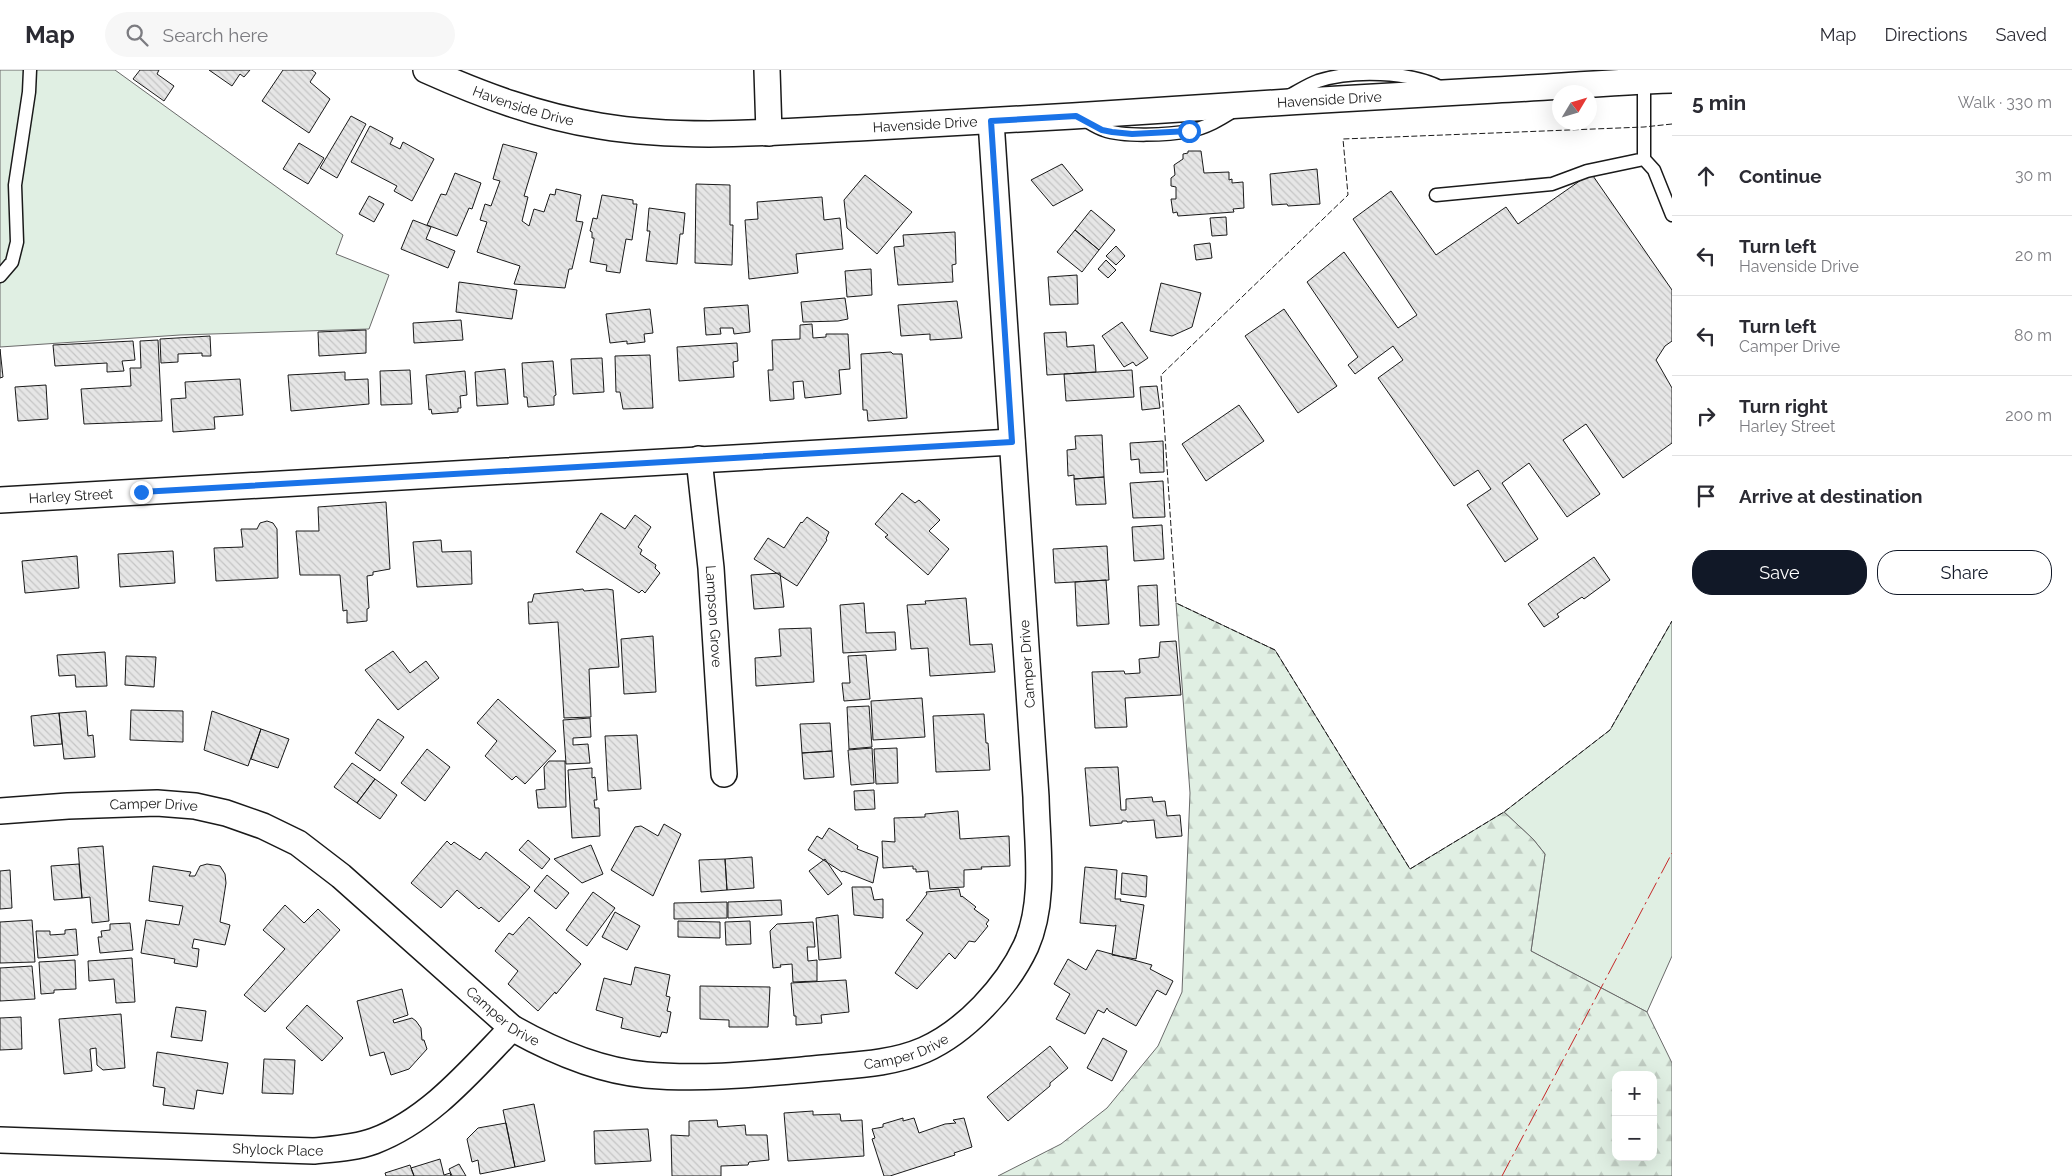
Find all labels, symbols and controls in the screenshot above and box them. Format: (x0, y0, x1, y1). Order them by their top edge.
search box (105, 12, 455, 57)
text: Map (25, 20, 75, 49)
icon: search (123, 21, 151, 49)
text: Search here (163, 24, 268, 46)
text: Map (1820, 24, 1856, 45)
text: Directions (1884, 24, 1968, 45)
text: Saved (1996, 24, 2047, 45)
street label: Havenside Drive (471, 83, 575, 129)
north arrow (1552, 85, 1597, 130)
street label: Havenside Drive (1276, 88, 1382, 111)
text: 5 min (1692, 90, 1746, 115)
text: Walk · 330 m (1958, 93, 2052, 112)
street label: Havenside Drive (872, 113, 978, 135)
route start (1178, 120, 1201, 143)
icon: ahead (1692, 162, 1720, 190)
text: Continue (1739, 165, 1822, 187)
text: 30 m (2015, 166, 2052, 185)
text: Turn left (1739, 235, 1816, 257)
icon: left (1692, 242, 1720, 270)
text: 20 m (2015, 246, 2052, 265)
text: Havenside Drive (1739, 257, 1859, 276)
text: Turn left (1739, 315, 1816, 337)
icon: left (1692, 322, 1720, 350)
text: 80 m (2014, 326, 2052, 345)
text: Camper Drive (1739, 337, 1840, 356)
text: Turn right (1739, 395, 1828, 417)
icon: right (1692, 402, 1720, 430)
text: 200 m (2005, 406, 2052, 425)
text: Harley Street (1739, 417, 1835, 436)
route end (130, 481, 153, 504)
icon: arrive (1692, 482, 1720, 510)
text: Arrive at destination (1739, 485, 1923, 507)
street label: Harley Street (28, 486, 114, 506)
button: Save (1692, 550, 1867, 595)
button: Share (1877, 550, 2052, 595)
street label: Lampson Grove (703, 565, 725, 668)
street label: Camper Drive (1016, 619, 1038, 709)
street label: Camper Drive (109, 795, 199, 814)
street label: Camper Drive (463, 983, 542, 1049)
street label: Camper Drive (863, 1030, 951, 1072)
map controls (1612, 1071, 1657, 1161)
button: + (1612, 1071, 1657, 1116)
button: − (1612, 1116, 1657, 1161)
street label: Shylock Place (232, 1140, 324, 1159)

